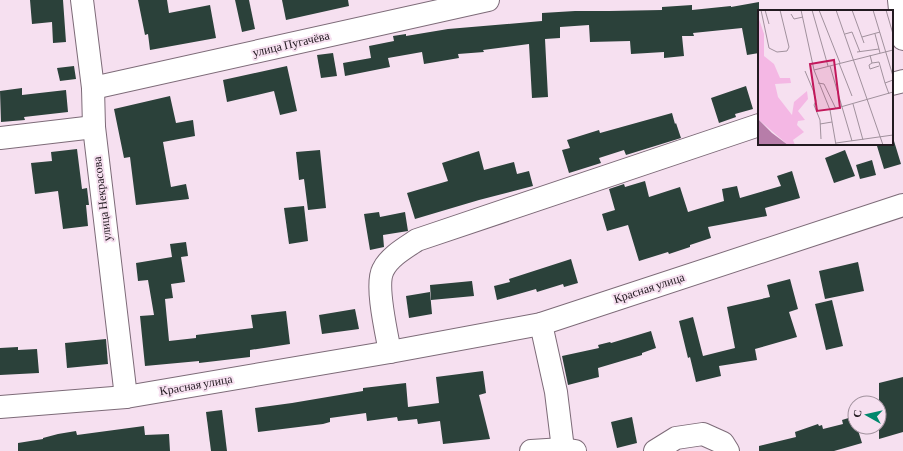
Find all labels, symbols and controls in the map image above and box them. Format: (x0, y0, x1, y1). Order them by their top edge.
inset map (758, 10, 893, 145)
street label: улица Пугачёва (251, 28, 331, 60)
street label: улица Некрасова (90, 155, 114, 242)
street label: Красная улица (612, 270, 687, 306)
street label: Красная улица (158, 372, 234, 398)
north arrow (847, 395, 887, 435)
text: С (851, 409, 864, 418)

